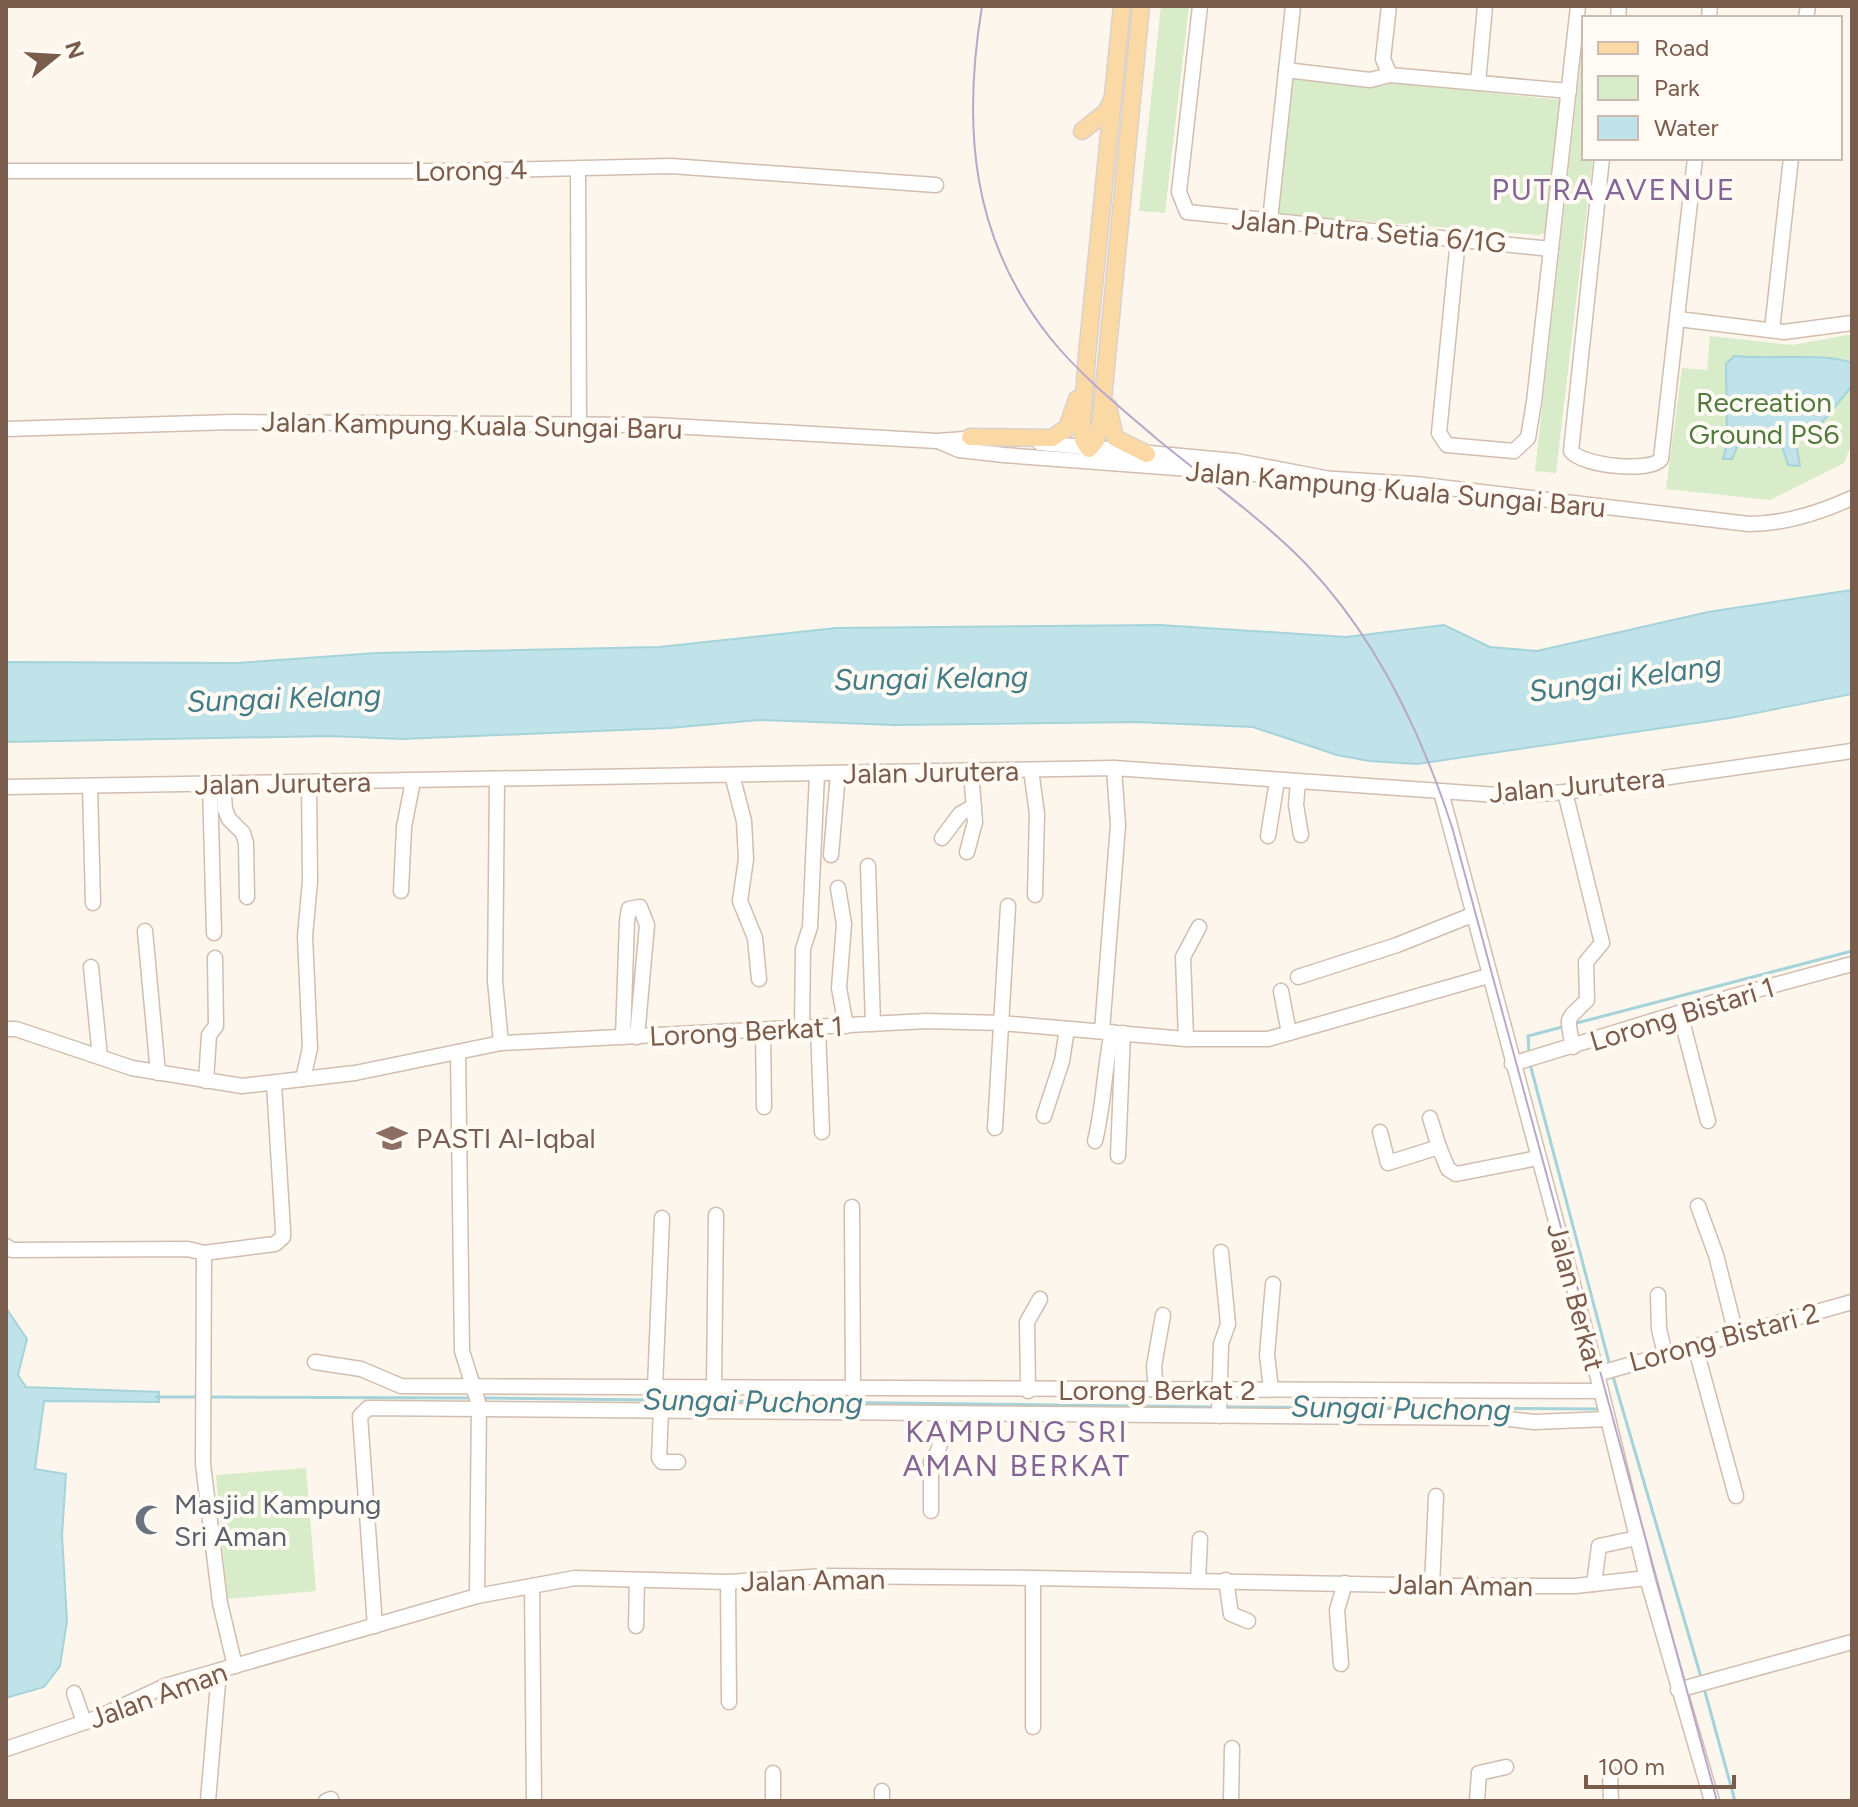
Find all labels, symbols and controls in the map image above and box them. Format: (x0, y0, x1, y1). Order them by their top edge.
north arrow (16, 16, 96, 96)
legend (1582, 16, 1842, 160)
text: Road (1654, 33, 1709, 62)
text: N (59, 38, 90, 62)
text: Park (1654, 73, 1700, 102)
text: Water (1654, 113, 1719, 142)
street label: Lorong 4 (414, 152, 528, 188)
district label: PUTRA AVENUE (1491, 171, 1737, 208)
street label: Jalan Putra Setia 6/1G (1231, 202, 1507, 260)
park label: Recreation Ground PS6 (1689, 385, 1840, 451)
street label: Jalan Kampung Kuala Sungai Baru (261, 404, 683, 446)
street label: Jalan Kampung Kuala Sungai Baru (1185, 454, 1607, 524)
water label: Sungai Kelang (1526, 646, 1724, 710)
water label: Sungai Kelang (833, 658, 1029, 698)
water label: Sungai Kelang (186, 676, 382, 720)
street label: Jalan Jurutera (843, 753, 1019, 791)
street label: Jalan Jurutera (1488, 760, 1666, 810)
street label: Jalan Jurutera (195, 764, 371, 802)
street label: Lorong Bistari 1 (1586, 970, 1778, 1058)
street label: Lorong Berkat 1 (648, 1009, 844, 1053)
school or university icon: PASTI Al-Iqbal (375, 1121, 409, 1155)
place label: PASTI Al-Iqbal (416, 1121, 596, 1155)
street label: Jalan Berkat (1540, 1219, 1612, 1375)
street label: Lorong Bistari 2 (1625, 1295, 1823, 1379)
street label: Lorong Berkat 2 (1058, 1373, 1256, 1407)
water label: Sungai Puchong (643, 1381, 863, 1421)
water label: Sungai Puchong (1291, 1388, 1511, 1428)
district label: KAMPUNG SRI AMAN BERKAT (903, 1413, 1131, 1484)
place label: Masjid Kampung Sri Aman (174, 1487, 382, 1553)
mosque icon: Masjid Kampung Sri Aman (133, 1503, 167, 1537)
street label: Jalan Aman (741, 1562, 885, 1598)
street label: Jalan Aman (1389, 1567, 1533, 1603)
street label: Jalan Aman (84, 1654, 232, 1736)
scale bar (1586, 1739, 1734, 1789)
text: 100 m (1598, 1752, 1665, 1781)

